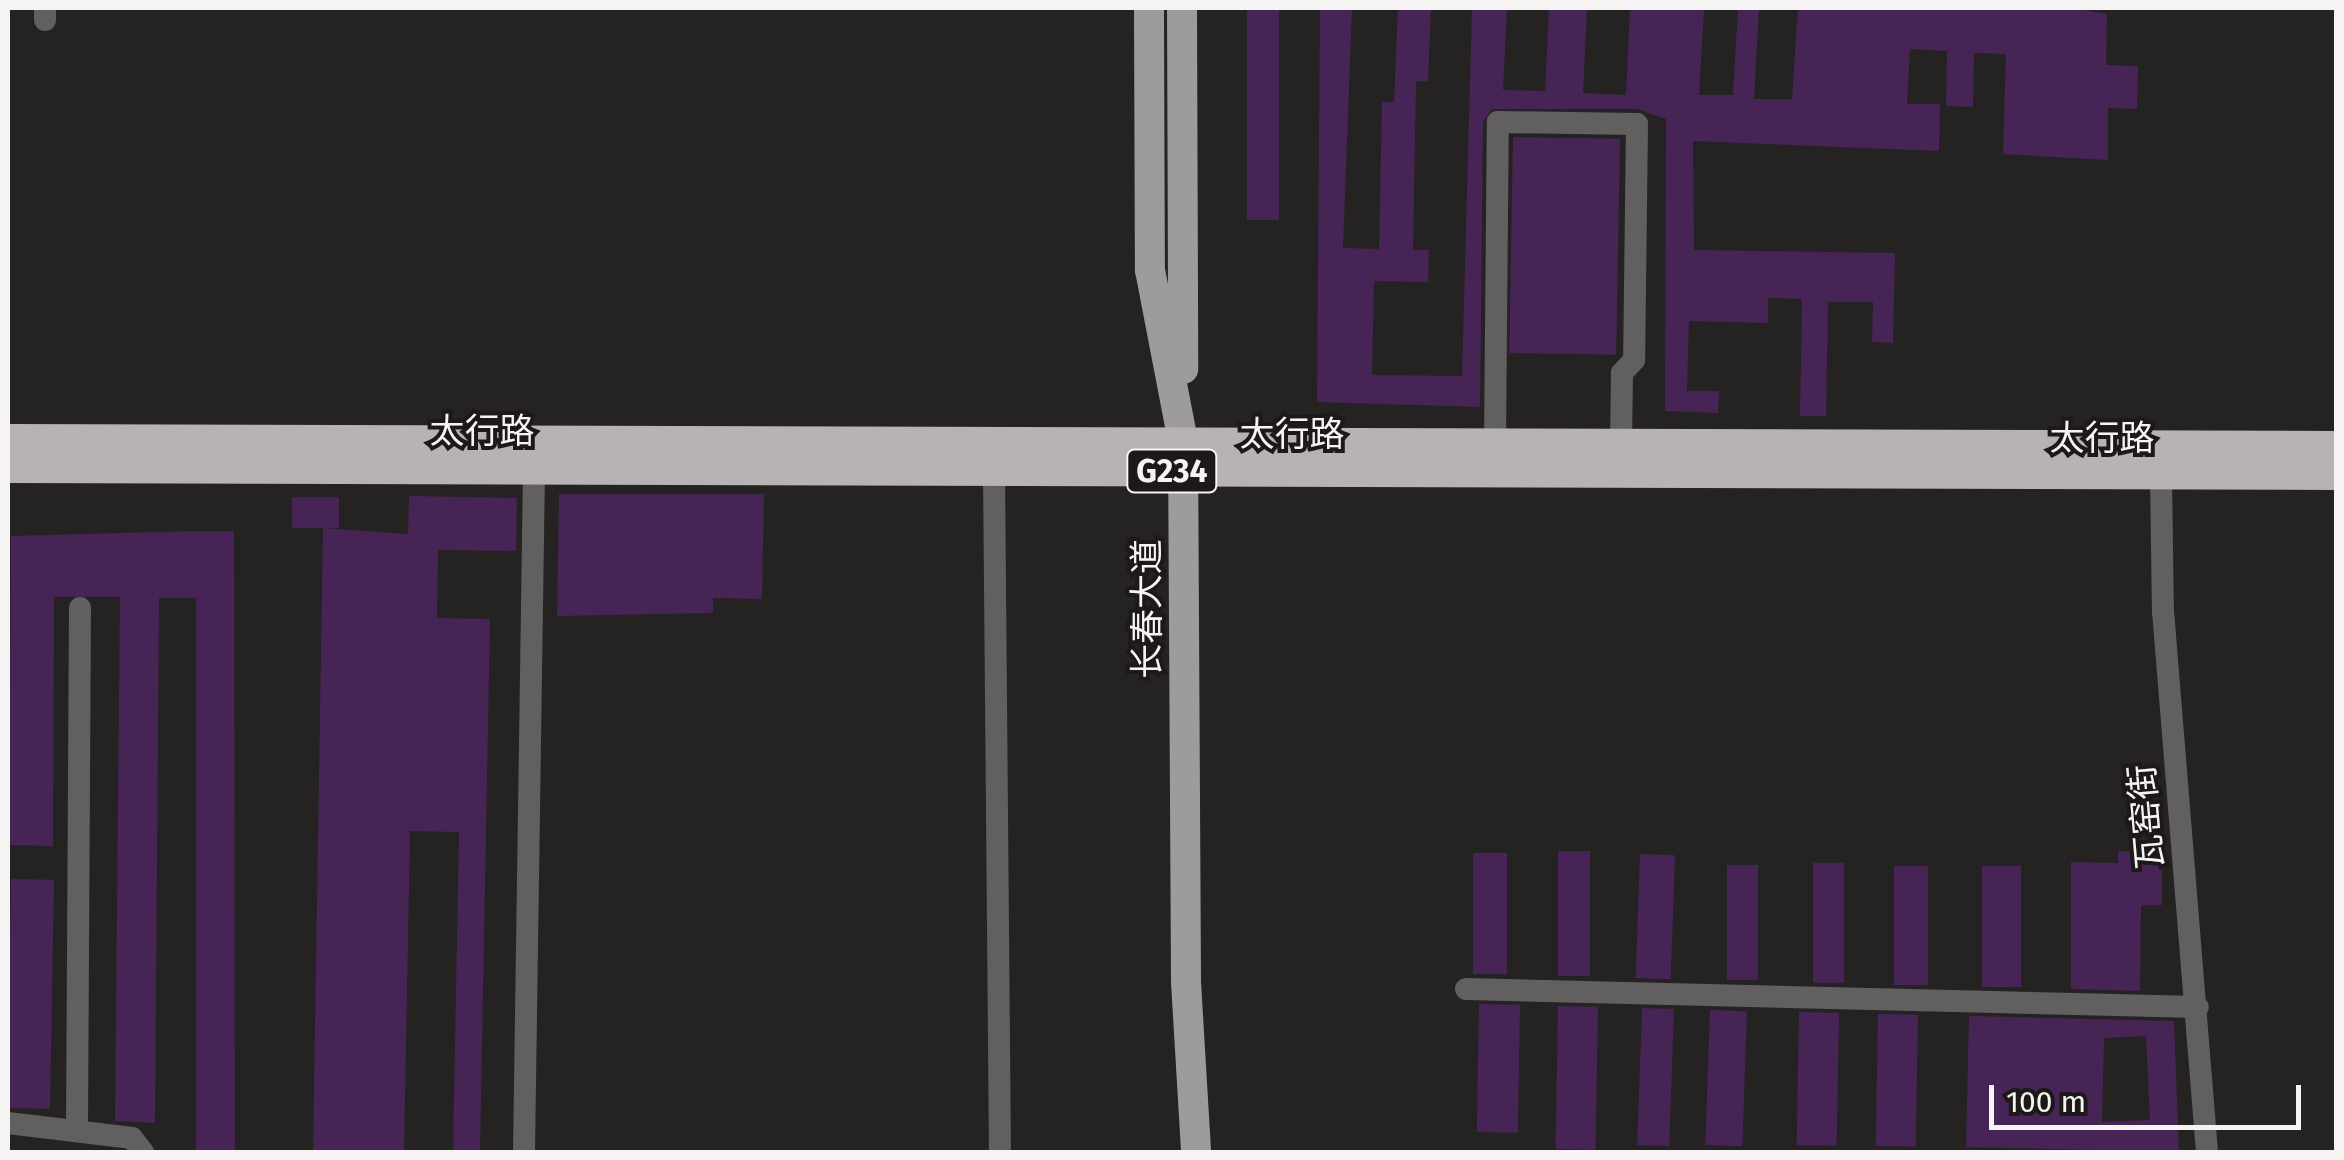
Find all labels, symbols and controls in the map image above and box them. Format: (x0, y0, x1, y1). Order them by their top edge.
street label: 太行路 (430, 410, 534, 452)
street label: 太行路 (1240, 413, 1344, 455)
street label: 太行路 (2050, 417, 2154, 459)
road number: G234 (1124, 444, 1220, 498)
street label: 长春大道 (1126, 539, 1168, 679)
street label: 瓦窑街 (2121, 763, 2171, 871)
scale bar (1994, 1065, 2306, 1127)
text: 100 m (2006, 1084, 2086, 1120)

